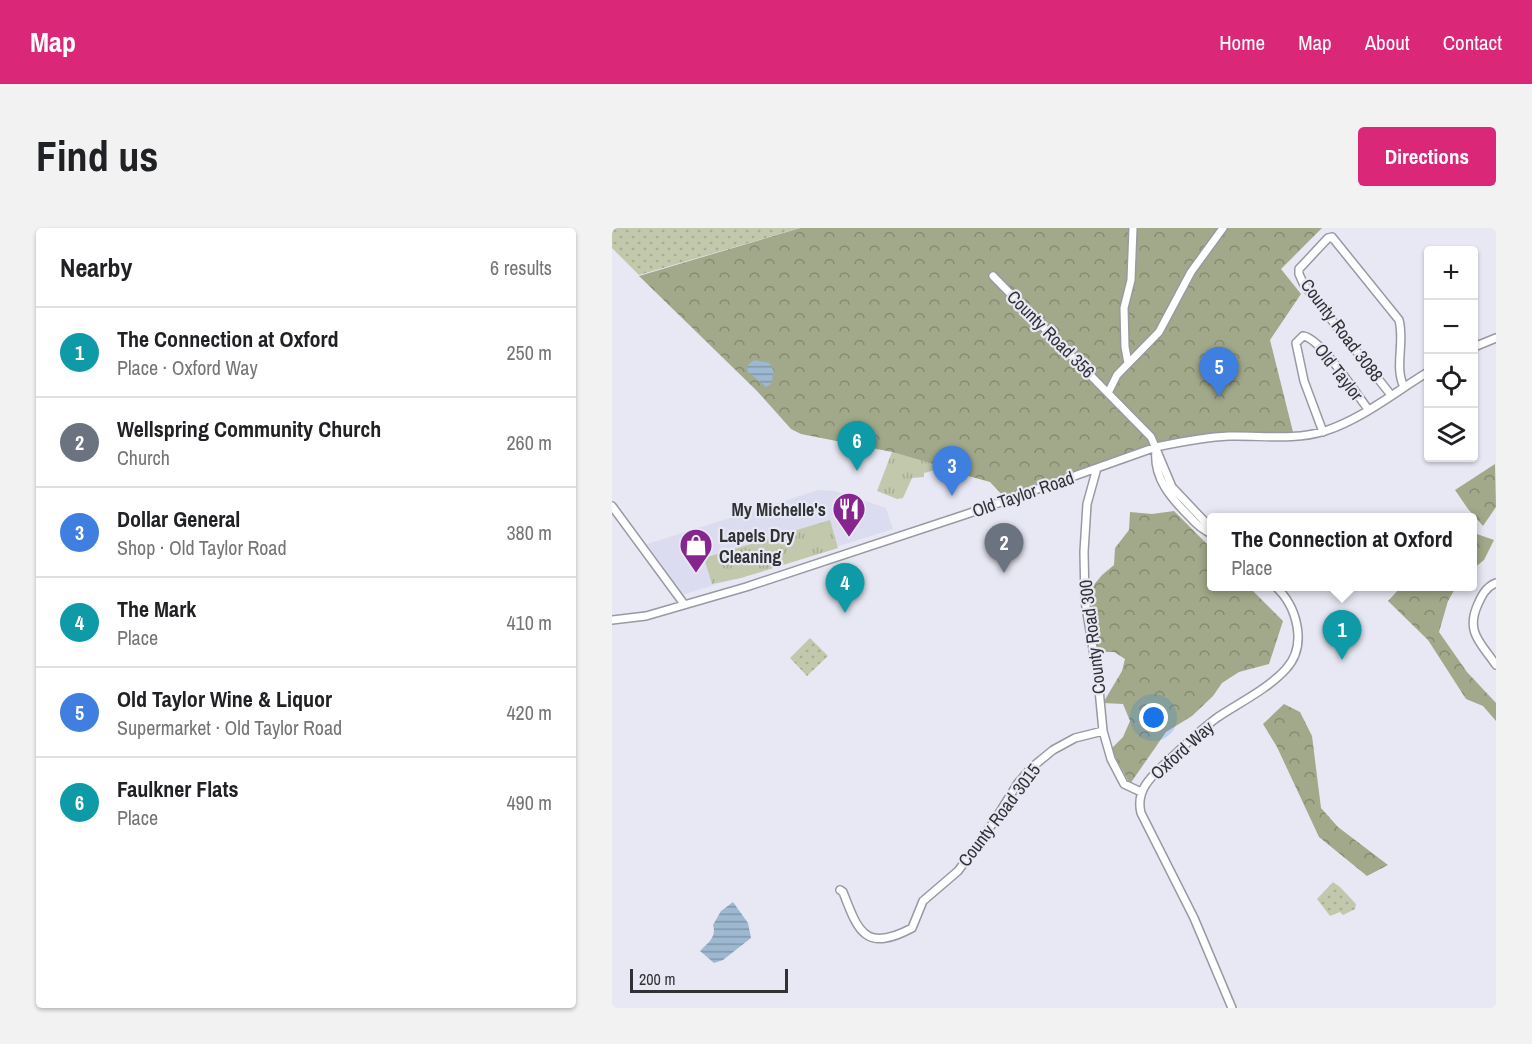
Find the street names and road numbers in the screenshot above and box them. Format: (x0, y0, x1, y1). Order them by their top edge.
street label: County Road 3088 (1295, 273, 1389, 387)
street label: County Road 356 (1002, 285, 1100, 383)
street label: Old Taylor (1309, 338, 1369, 406)
street label: Old Taylor Road (969, 465, 1077, 523)
street label: County Road 300 (1073, 578, 1111, 696)
street label: Oxford Way (1145, 714, 1220, 785)
street label: County Road 3015 (952, 758, 1046, 872)

